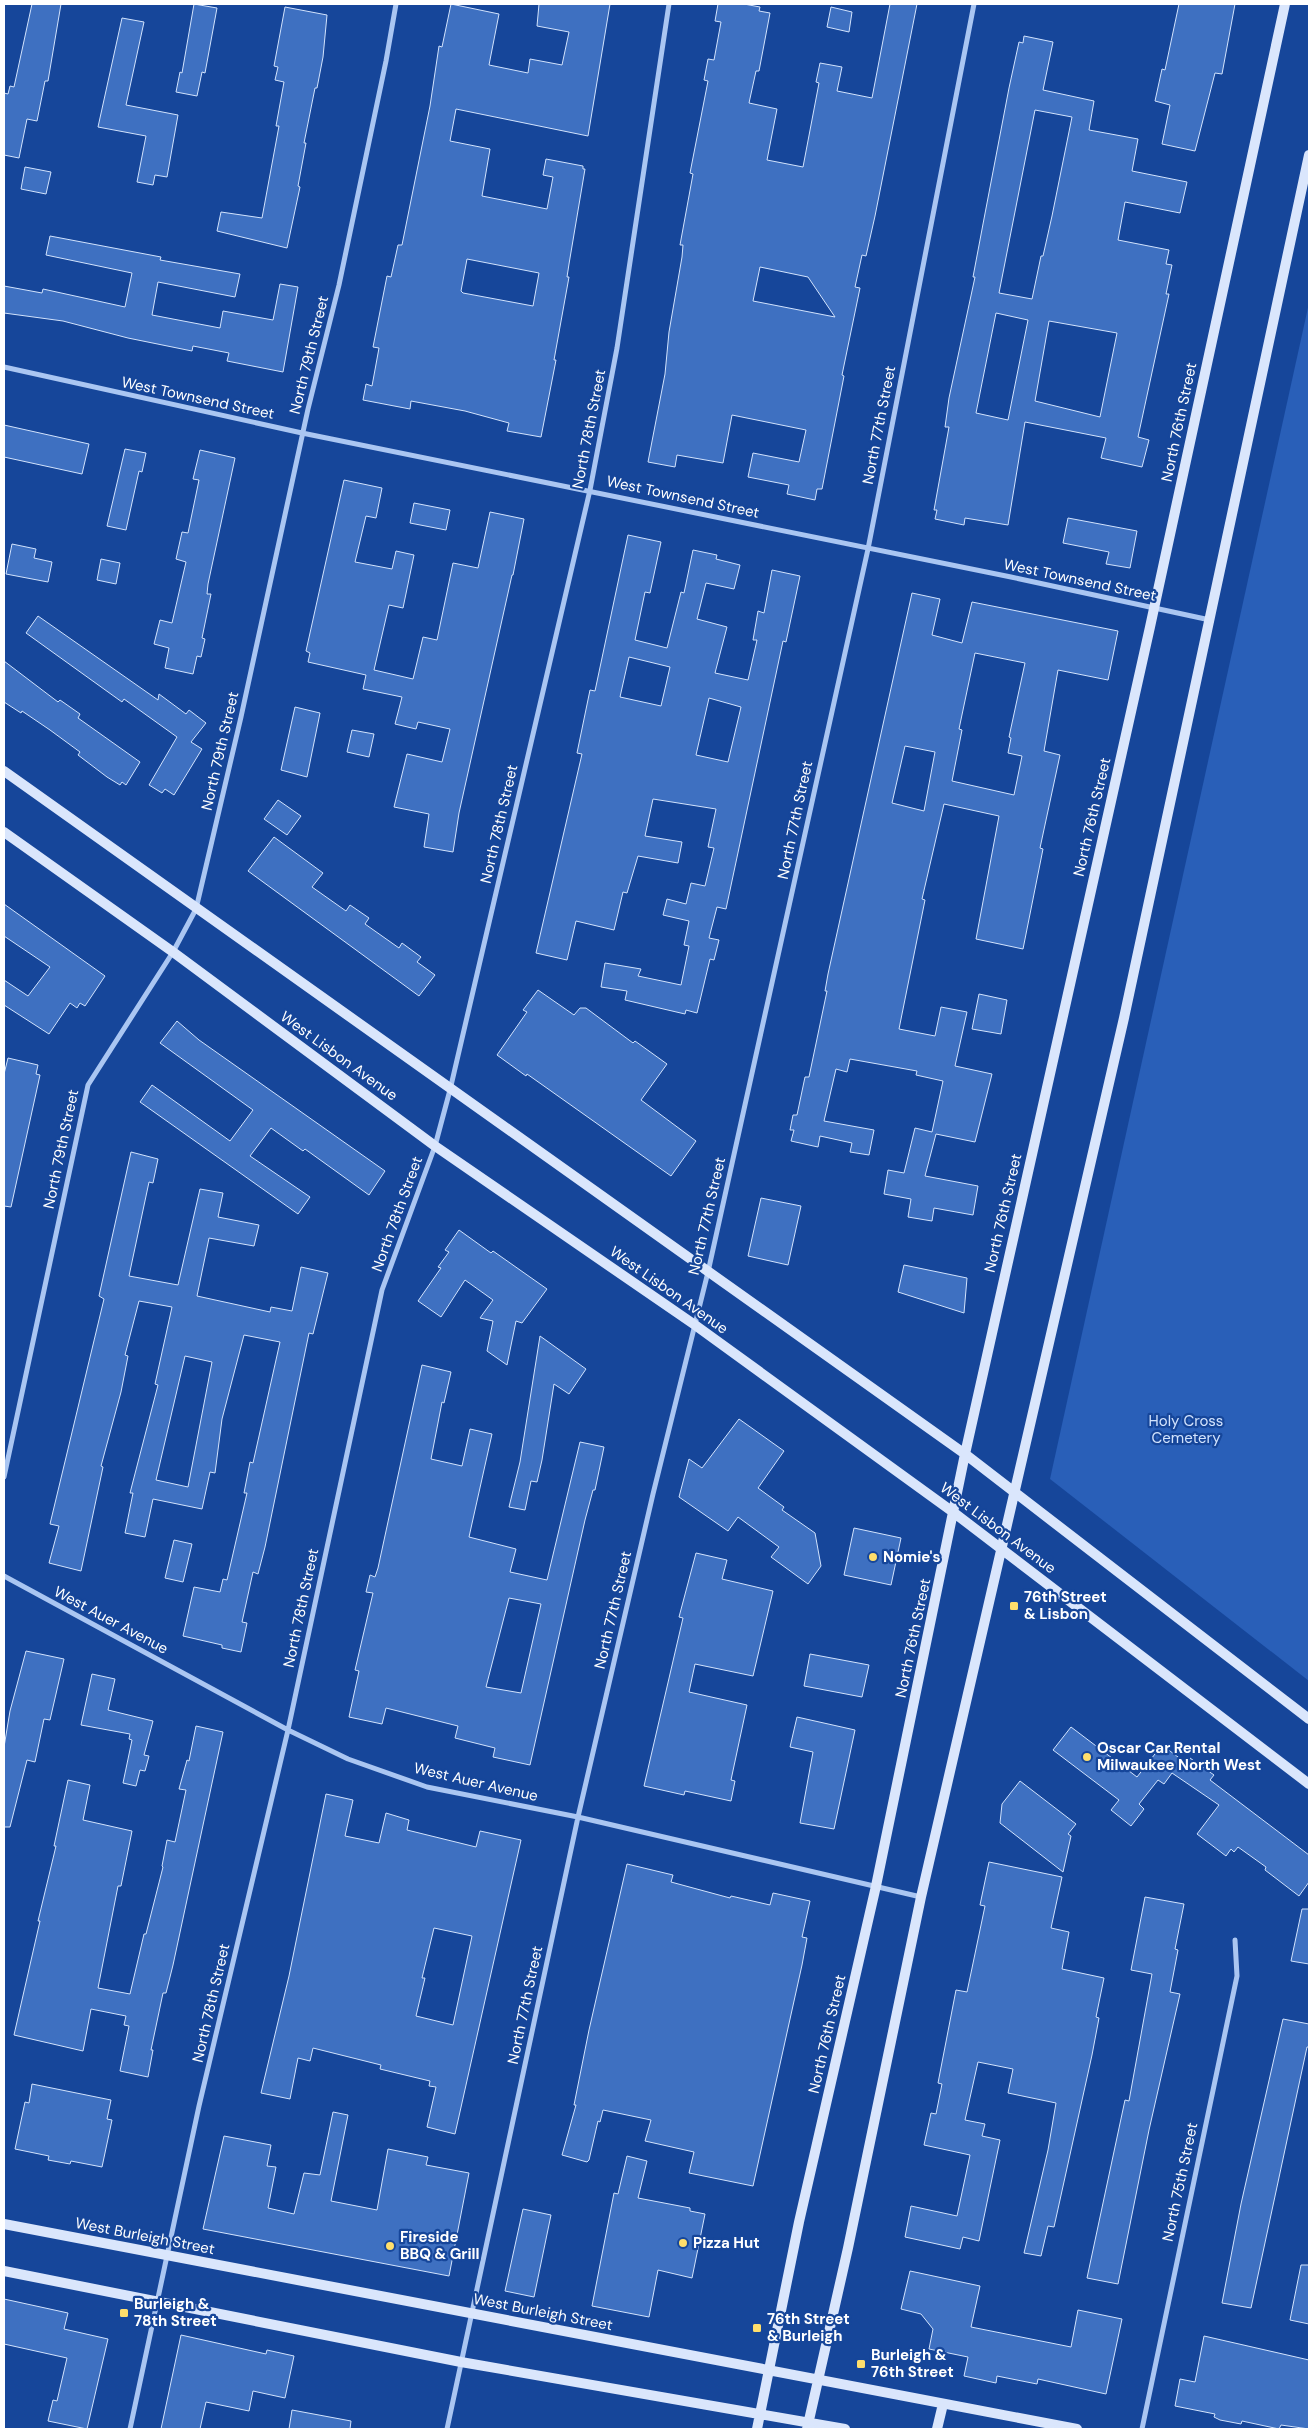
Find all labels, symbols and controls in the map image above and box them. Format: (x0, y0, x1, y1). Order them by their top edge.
street label: North 79th Street (285, 294, 333, 416)
street label: North 76th Street (1157, 360, 1201, 483)
street label: North 77th Street (858, 364, 900, 486)
street label: North 78th Street (568, 367, 610, 490)
street label: West Townsend Street (120, 372, 276, 424)
street label: West Townsend Street (605, 471, 761, 523)
street label: West Townsend Street (1002, 554, 1158, 606)
street label: North 79th Street (197, 690, 243, 812)
street label: North 76th Street (1069, 756, 1115, 878)
street label: North 77th Street (773, 759, 817, 881)
street label: North 78th Street (476, 763, 522, 885)
street label: West Lisbon Avenue (276, 1007, 402, 1105)
street label: North 79th Street (39, 1087, 83, 1210)
street label: North 76th Street (980, 1152, 1026, 1274)
street label: North 78th Street (367, 1154, 427, 1274)
street label: North 77th Street (684, 1155, 730, 1277)
street label: West Lisbon Avenue (606, 1242, 732, 1338)
park label: Holy Cross Cemetery (1149, 1411, 1223, 1448)
street label: West Lisbon Avenue (936, 1478, 1060, 1578)
street label: North 78th Street (279, 1547, 323, 1669)
place label: Nomie's (883, 1547, 941, 1567)
street label: North 77th Street (590, 1549, 636, 1671)
marker: Nomie's (867, 1551, 879, 1563)
street label: North 76th Street (891, 1576, 935, 1699)
street label: West Auer Avenue (50, 1581, 172, 1659)
place label: 76th Street & Lisbon (1024, 1587, 1107, 1624)
marker: 76th Street & Lisbon (1008, 1600, 1020, 1612)
place label: Oscar Car Rental Milwaukee North West (1097, 1738, 1261, 1775)
marker: Oscar Car Rental Milwaukee North West (1081, 1751, 1093, 1763)
street label: West Auer Avenue (412, 1758, 540, 1806)
street label: North 78th Street (188, 1942, 234, 2064)
street label: North 77th Street (503, 1944, 547, 2066)
street label: North 76th Street (804, 1973, 850, 2095)
street label: North 75th Street (1158, 2121, 1202, 2243)
street label: West Burleigh Street (74, 2213, 216, 2259)
place label: Fireside BBQ & Grill (400, 2227, 480, 2264)
place label: Pizza Hut (693, 2233, 760, 2253)
marker: Pizza Hut (677, 2237, 689, 2249)
marker: Fireside BBQ & Grill (384, 2240, 396, 2252)
street label: West Burleigh Street (472, 2289, 614, 2335)
place label: Burleigh & 78th Street (134, 2294, 217, 2331)
marker: Burleigh & 78th Street (118, 2307, 130, 2319)
place label: 76th Street & Burleigh (767, 2309, 850, 2346)
marker: 76th Street & Burleigh (751, 2322, 763, 2334)
place label: Burleigh & 76th Street (871, 2345, 954, 2382)
marker: Burleigh & 76th Street (855, 2358, 867, 2370)

